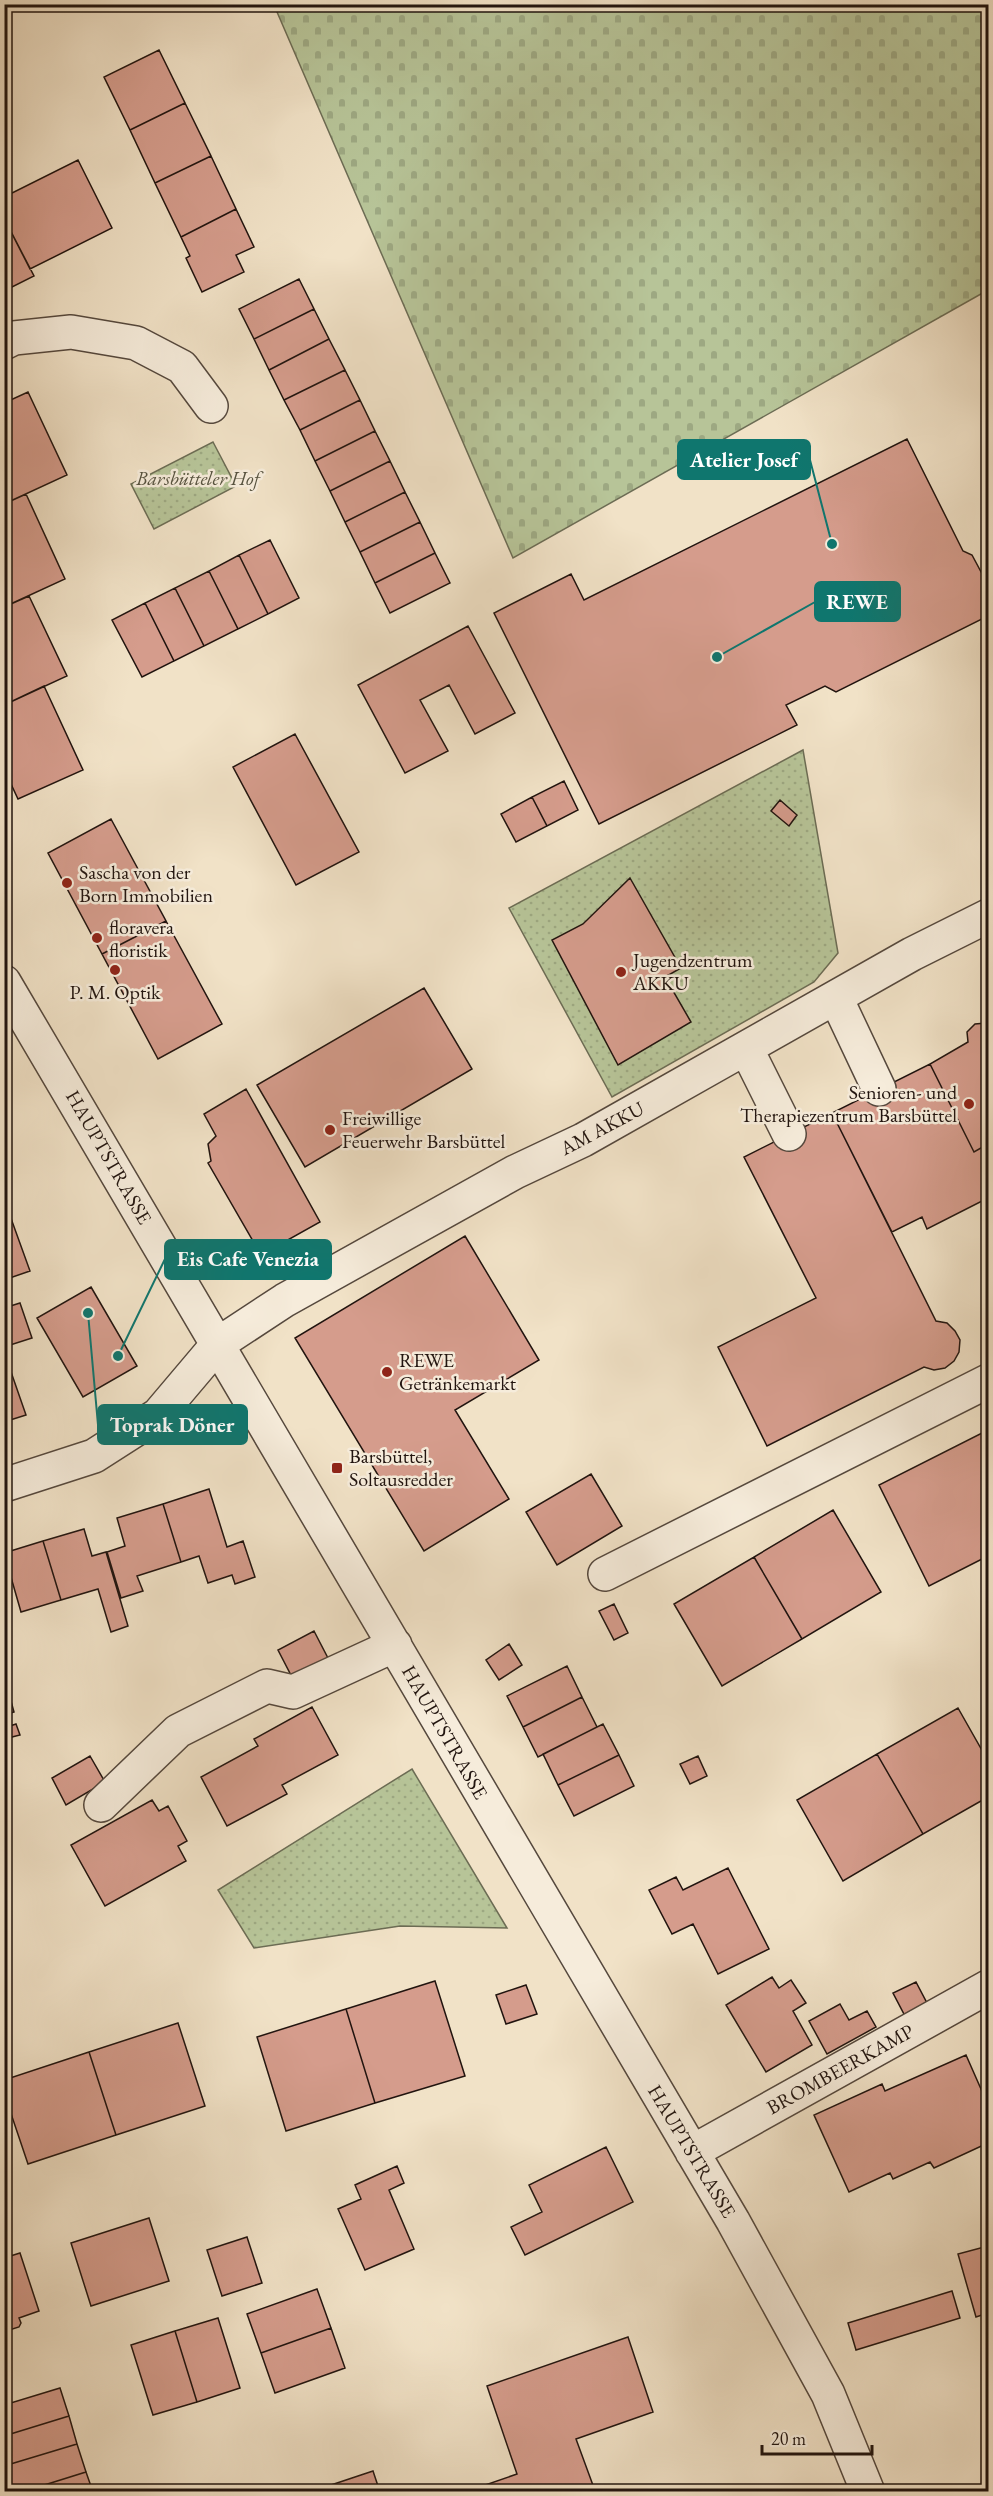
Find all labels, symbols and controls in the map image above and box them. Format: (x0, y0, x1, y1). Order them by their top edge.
callout: Atelier Josef (678, 440, 810, 479)
text: Atelier Josef (689, 446, 801, 473)
park label: Barsbütteler Hof (135, 465, 265, 491)
callout: REWE (815, 582, 900, 621)
text: REWE (826, 588, 888, 615)
place label: Sascha von der Born Immobilien (79, 859, 213, 908)
marker: Sascha von der Born Immobilien (60, 876, 74, 890)
place label: floravera floristik (109, 914, 174, 963)
marker: floravera floristik (90, 931, 104, 945)
place label: Jugendzentrum AKKU (631, 947, 753, 996)
marker: P. M. Optik (108, 963, 122, 977)
marker: Jugendzentrum AKKU (614, 965, 628, 979)
place label: P. M. Optik (70, 979, 161, 1005)
place label: Senioren- und Therapiezentrum Barsbüttel (740, 1079, 958, 1128)
street label: HAUPTSTRASSE (60, 1085, 158, 1229)
street label: AM AKKU (555, 1095, 649, 1161)
marker: Senioren- und Therapiezentrum Barsbüttel (962, 1097, 976, 1111)
place label: Freiwillige Feuerwehr Barsbüttel (342, 1105, 505, 1154)
marker: Freiwillige Feuerwehr Barsbüttel (323, 1123, 337, 1137)
callout: Eis Cafe Venezia (165, 1240, 331, 1279)
text: Eis Cafe Venezia (177, 1245, 320, 1272)
place label: REWE Getränkemarkt (399, 1347, 517, 1396)
marker: REWE Getränkemarkt (380, 1365, 394, 1379)
callout: Toprak Döner (98, 1405, 247, 1444)
text: Toprak Döner (109, 1411, 235, 1438)
place label: Barsbüttel, Soltausredder (349, 1443, 453, 1492)
marker: Barsbüttel, Soltausredder (330, 1461, 344, 1475)
street label: HAUPTSTRASSE (396, 1660, 494, 1804)
street label: BROMBEERKAMP (762, 2018, 918, 2120)
street label: HAUPTSTRASSE (642, 2080, 742, 2222)
scale bar (762, 2418, 872, 2456)
text: 20 m (771, 2427, 806, 2450)

